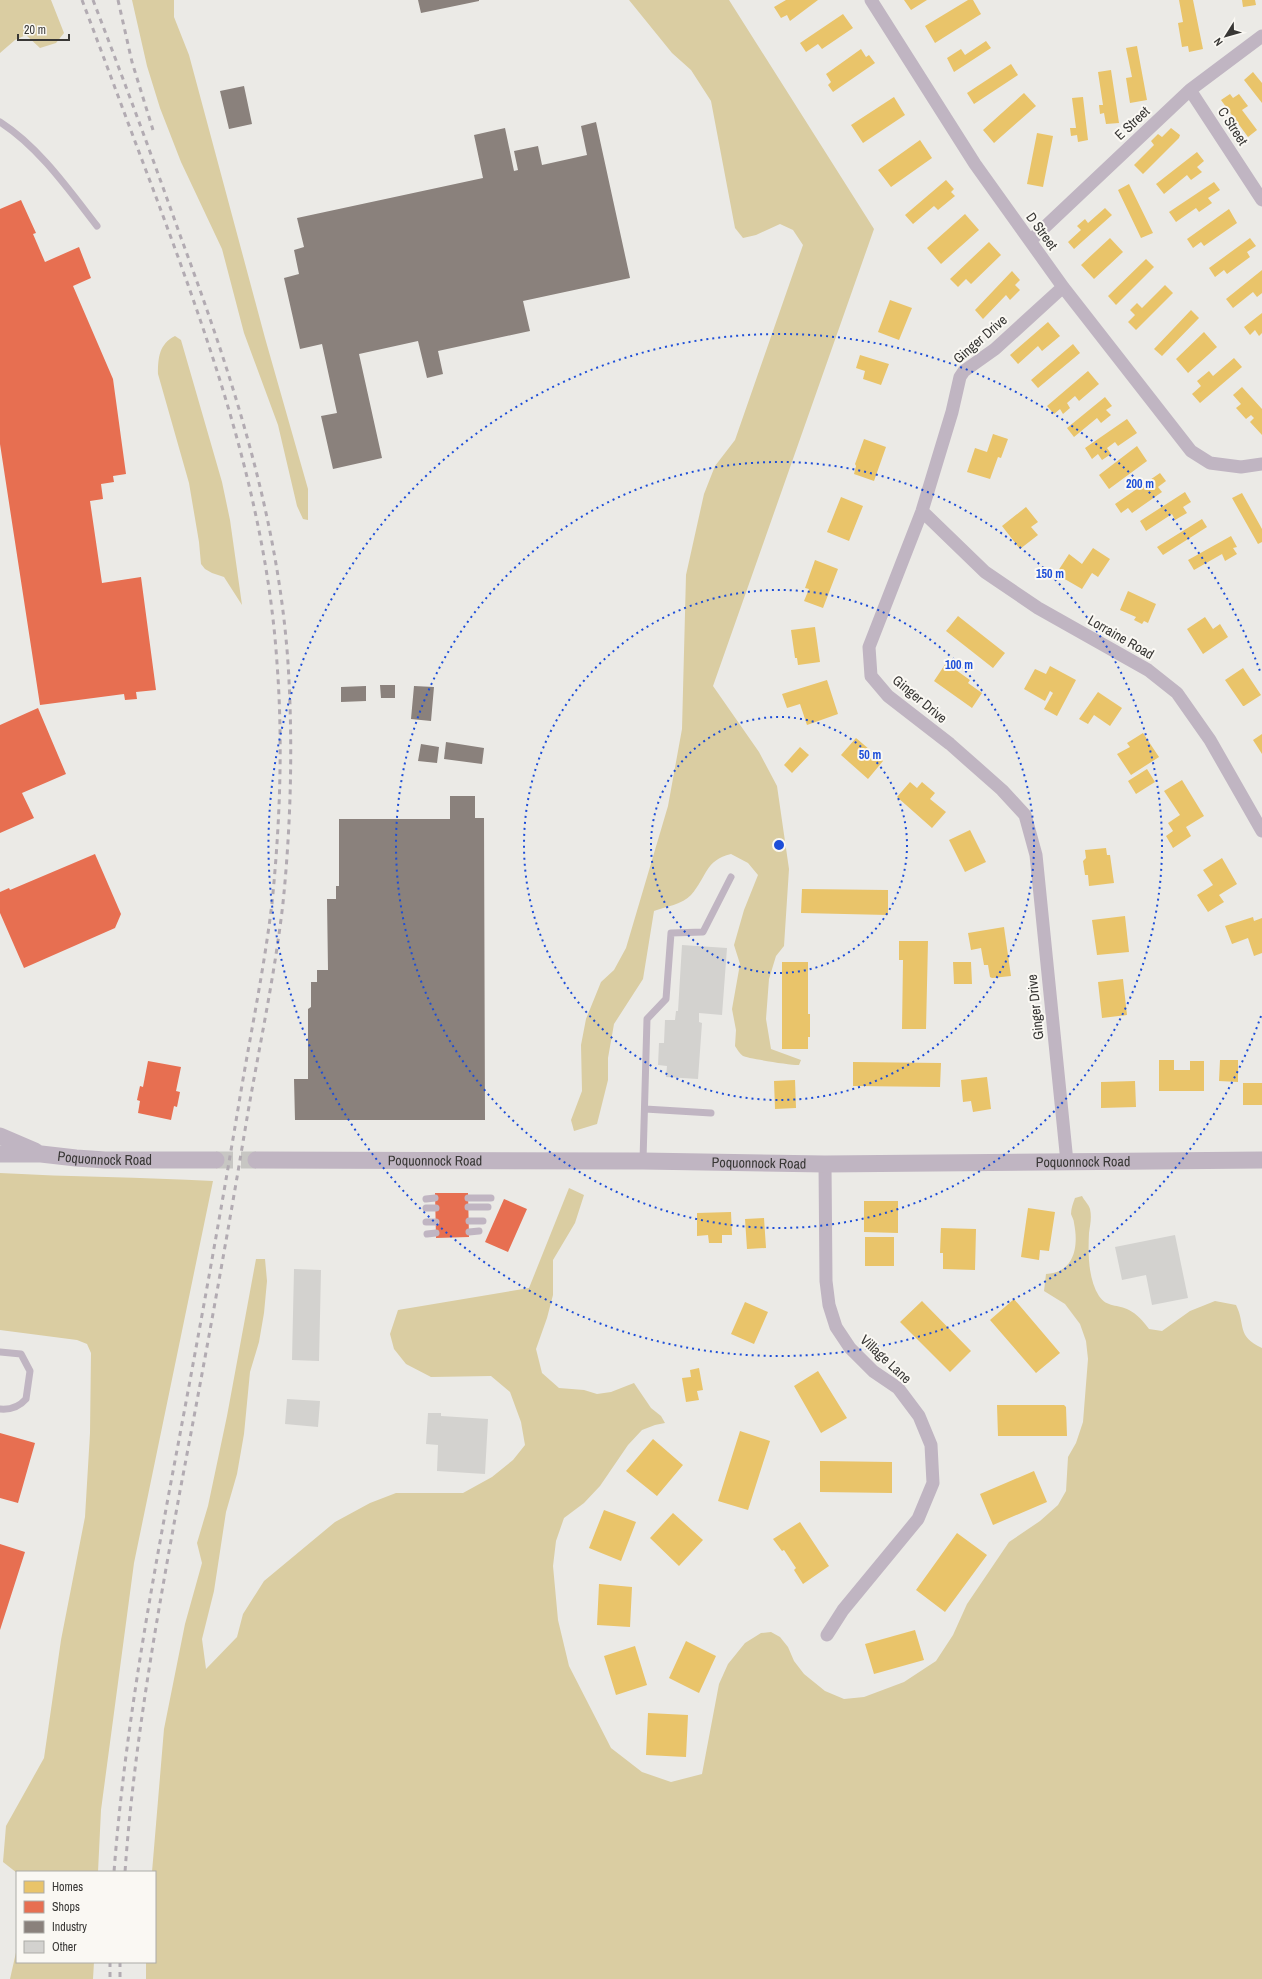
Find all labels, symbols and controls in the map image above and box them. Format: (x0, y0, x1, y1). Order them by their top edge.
scale bar (18, 16, 69, 42)
north arrow (1206, 16, 1246, 56)
text: 20 m (24, 22, 46, 38)
text: N (1210, 35, 1226, 49)
street label: E Street (1111, 102, 1153, 144)
street label: C Street (1214, 103, 1252, 149)
street label: D Street (1022, 209, 1062, 253)
street label: Ginger Drive (949, 311, 1011, 367)
text: 200 m (1126, 476, 1154, 492)
text: 150 m (1036, 566, 1064, 582)
street label: Lorraine Road (1085, 611, 1157, 663)
text: 100 m (945, 657, 973, 673)
street label: Ginger Drive (889, 671, 951, 727)
text: 50 m (859, 747, 881, 763)
centre of rings (772, 838, 786, 852)
street label: Ginger Drive (1023, 973, 1047, 1041)
street label: Poquonnock Road (57, 1147, 152, 1169)
street label: Poquonnock Road (388, 1151, 482, 1170)
street label: Poquonnock Road (1036, 1152, 1130, 1171)
street label: Poquonnock Road (712, 1153, 806, 1173)
street label: Village Lane (857, 1331, 915, 1387)
legend (16, 1871, 156, 1963)
text: Homes (52, 1879, 83, 1895)
text: Shops (52, 1899, 80, 1915)
text: Industry (52, 1919, 87, 1935)
text: Other (52, 1939, 77, 1955)

